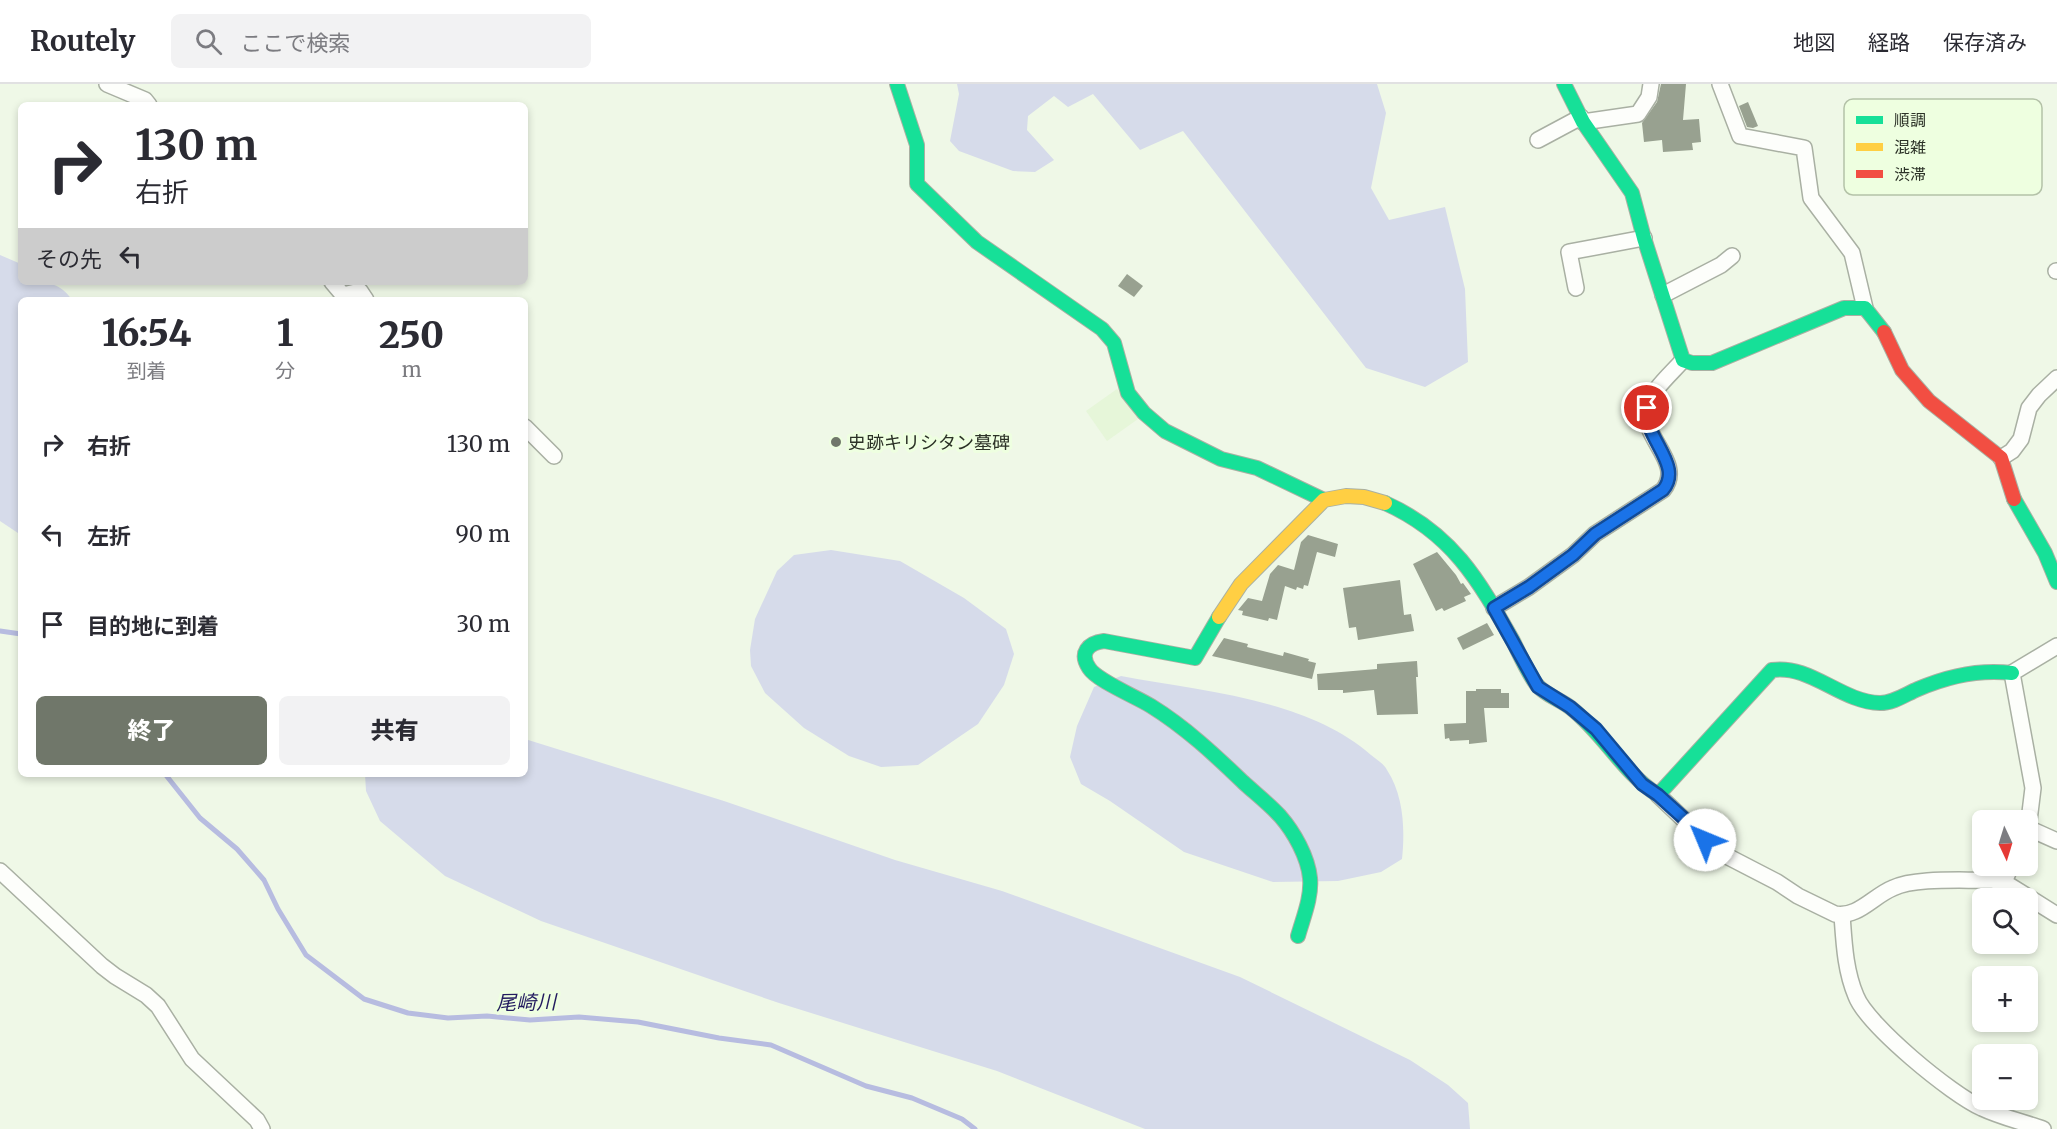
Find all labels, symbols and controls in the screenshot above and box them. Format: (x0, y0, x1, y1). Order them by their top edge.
search box (171, 14, 591, 68)
text: Routely (30, 23, 135, 59)
icon: search (192, 25, 225, 58)
text: ここで検索 (240, 29, 350, 57)
text: 地図 (1793, 29, 1835, 56)
text: 経路 (1868, 29, 1910, 56)
text: 保存済み (1943, 29, 2027, 56)
legend (1844, 99, 2042, 195)
text: 順調 (1894, 110, 1926, 130)
text: 130 m (135, 119, 257, 171)
icon: right (36, 126, 114, 204)
text: 混雑 (1894, 137, 1926, 157)
text: 渋滞 (1894, 164, 1926, 184)
text: 右折 (135, 175, 189, 209)
icon: left (114, 240, 147, 273)
text: その先 (36, 245, 102, 273)
text: 16:54 (102, 311, 191, 356)
text: 1 (277, 311, 294, 356)
text: 250 (379, 313, 444, 358)
text: m (402, 357, 422, 382)
text: 到着 (127, 358, 167, 383)
text: 分 (275, 358, 295, 383)
pin (1621, 382, 1672, 433)
icon: arrive (1630, 391, 1663, 424)
icon: right (36, 428, 69, 461)
text: 130 m (447, 430, 510, 458)
place label: 史跡キリシタン墓碑 (848, 431, 1010, 454)
text: 右折 (87, 432, 131, 460)
marker: 史跡キリシタン墓碑 (829, 435, 843, 449)
icon: left (36, 518, 69, 551)
text: 90 m (455, 520, 510, 548)
text: 左折 (87, 522, 131, 550)
icon: arrive (36, 608, 69, 641)
text: 30 m (456, 610, 510, 638)
text: 目的地に到着 (87, 612, 219, 640)
button: 終了 (36, 696, 267, 765)
button: 共有 (279, 696, 510, 765)
position arrow (1673, 808, 1737, 872)
north arrow (1972, 810, 2038, 876)
map controls (1972, 810, 2038, 1110)
button: search (1972, 888, 2038, 954)
button: + (1972, 966, 2038, 1032)
water label: 尾崎川 (496, 989, 558, 1015)
button: − (1972, 1044, 2038, 1110)

